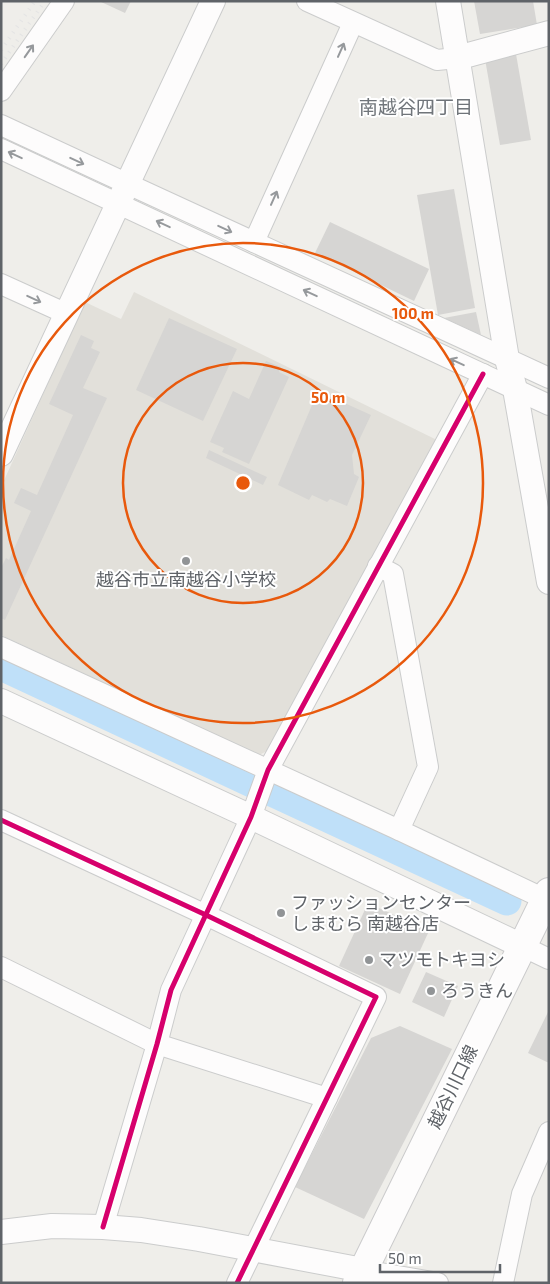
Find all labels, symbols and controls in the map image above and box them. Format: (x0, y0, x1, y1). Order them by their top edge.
one-way arrow (337, 43, 347, 58)
one-way arrow (24, 44, 34, 58)
district label: 南越谷四丁目 (359, 95, 473, 118)
one-way arrow (8, 150, 23, 160)
one-way arrow (69, 156, 84, 166)
one-way arrow (270, 191, 280, 206)
one-way arrow (156, 219, 171, 228)
one-way arrow (217, 224, 232, 234)
one-way arrow (303, 288, 318, 297)
one-way arrow (26, 295, 41, 305)
text: 100 m (392, 304, 434, 322)
one-way arrow (450, 357, 465, 366)
text: 50 m (311, 388, 345, 406)
centre of rings (234, 474, 252, 492)
marker: 越谷市立南越谷小学校 (180, 555, 192, 567)
place label: 越谷市立南越谷小学校 (96, 568, 276, 590)
place label: ファッションセンター しまむら 南越谷店 (291, 891, 471, 934)
marker: ファッションセンター しまむら 南越谷店 (275, 907, 287, 919)
place label: マツモトキヨシ (379, 948, 505, 970)
marker: マツモトキヨシ (363, 954, 375, 966)
place label: ろうきん (441, 979, 513, 1001)
marker: ろうきん (425, 985, 437, 997)
street label: 越谷川口線 (422, 1041, 482, 1132)
scale bar (380, 1242, 500, 1274)
text: 50 m (388, 1249, 422, 1267)

